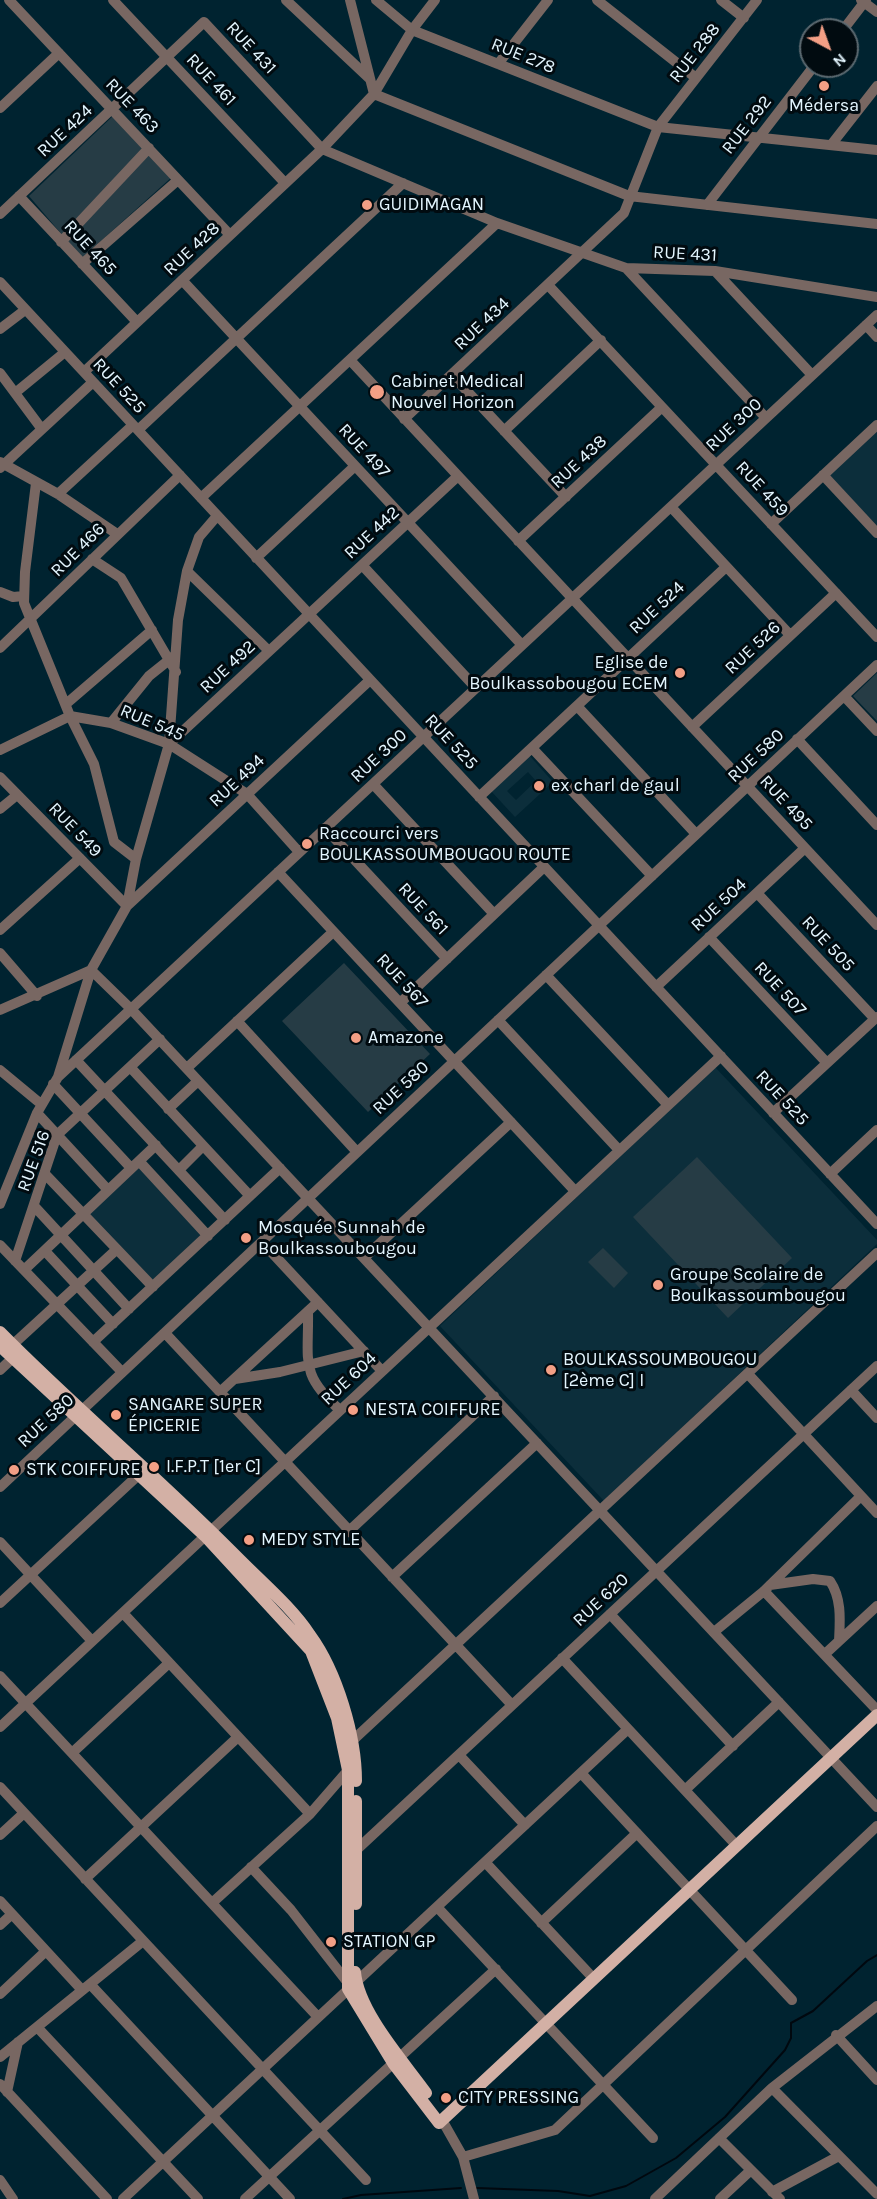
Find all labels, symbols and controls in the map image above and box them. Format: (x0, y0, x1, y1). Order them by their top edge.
street label: RUE 431 (221, 17, 281, 79)
north arrow (799, 18, 859, 78)
street label: RUE 288 (665, 19, 725, 87)
street label: RUE 278 (488, 33, 558, 79)
street label: RUE 461 (181, 49, 241, 111)
text: N (829, 50, 850, 71)
street label: RUE 463 (101, 74, 163, 138)
marker: Médersa (817, 79, 831, 93)
street label: RUE 292 (717, 91, 777, 159)
place label: Médersa (789, 95, 859, 117)
street label: RUE 424 (33, 100, 97, 162)
place label: GUIDIMAGAN (379, 194, 484, 216)
marker: GUIDIMAGAN (360, 198, 374, 212)
street label: RUE 465 (59, 216, 121, 280)
street label: RUE 428 (160, 218, 224, 280)
street label: RUE 431 (653, 242, 717, 266)
street label: RUE 434 (450, 293, 514, 355)
street label: RUE 525 (88, 354, 150, 418)
place label: Cabinet Medical Nouvel Horizon (391, 371, 524, 413)
marker: Cabinet Medical Nouvel Horizon (368, 383, 386, 401)
street label: RUE 300 (701, 394, 767, 456)
street label: RUE 497 (334, 419, 394, 483)
street label: RUE 438 (546, 431, 612, 493)
street label: RUE 459 (731, 457, 793, 521)
street label: RUE 442 (340, 502, 404, 564)
street label: RUE 466 (46, 518, 110, 582)
street label: RUE 524 (625, 577, 689, 639)
street label: RUE 526 (721, 617, 785, 679)
street label: RUE 492 (196, 636, 260, 698)
place label: Eglise de Boulkassobougou ECEM (469, 652, 668, 694)
marker: Eglise de Boulkassobougou ECEM (673, 666, 687, 680)
street label: RUE 545 (117, 700, 187, 746)
street label: RUE 525 (420, 710, 482, 774)
street label: RUE 300 (346, 725, 412, 787)
street label: RUE 580 (723, 725, 789, 787)
street label: RUE 494 (205, 750, 269, 812)
street label: RUE 495 (755, 771, 817, 835)
place label: ex charl de gaul (551, 775, 680, 797)
marker: ex charl de gaul (532, 779, 546, 793)
street label: RUE 549 (44, 798, 106, 862)
place label: Raccourci vers BOULKASSOUMBOUGOU ROUTE (319, 823, 571, 866)
marker: Raccourci vers BOULKASSOUMBOUGOU ROUTE (300, 837, 314, 851)
street label: RUE 504 (687, 874, 751, 936)
street label: RUE 561 (393, 878, 453, 940)
street label: RUE 505 (797, 912, 859, 976)
street label: RUE 567 (372, 949, 432, 1013)
street label: RUE 507 (749, 957, 811, 1021)
place label: Amazone (368, 1027, 444, 1049)
marker: Amazone (349, 1031, 363, 1045)
street label: RUE 580 (368, 1057, 434, 1119)
street label: RUE 525 (751, 1066, 813, 1130)
street label: RUE 516 (13, 1127, 55, 1195)
place label: Mosquée Sunnah de Boulkassoubougou (258, 1217, 425, 1260)
marker: Mosquée Sunnah de Boulkassoubougou (239, 1231, 253, 1245)
place label: Groupe Scolaire de Boulkassoumbougou (670, 1264, 846, 1306)
marker: Groupe Scolaire de Boulkassoumbougou (651, 1278, 665, 1292)
street label: RUE 604 (317, 1348, 381, 1410)
place label: BOULKASSOUMBOUGOU [2ème C] I (563, 1349, 757, 1392)
marker: BOULKASSOUMBOUGOU [2ème C] I (544, 1363, 558, 1377)
street label: RUE 580 (13, 1390, 79, 1452)
place label: SANGARE SUPER ÉPICERIE (128, 1394, 263, 1436)
place label: NESTA COIFFURE (365, 1399, 501, 1421)
marker: NESTA COIFFURE (346, 1403, 360, 1417)
marker: SANGARE SUPER ÉPICERIE (109, 1408, 123, 1422)
place label: I.F.P.T [1er C] (166, 1456, 261, 1478)
place label: STK COIFFURE (26, 1459, 141, 1481)
marker: I.F.P.T [1er C] (147, 1460, 161, 1474)
marker: STK COIFFURE (7, 1463, 21, 1477)
place label: MEDY STYLE (261, 1529, 360, 1551)
marker: MEDY STYLE (242, 1533, 256, 1547)
street label: RUE 620 (569, 1569, 633, 1631)
place label: STATION GP (343, 1931, 436, 1953)
marker: STATION GP (324, 1935, 338, 1949)
place label: CITY PRESSING (458, 2087, 579, 2109)
marker: CITY PRESSING (439, 2091, 453, 2105)

